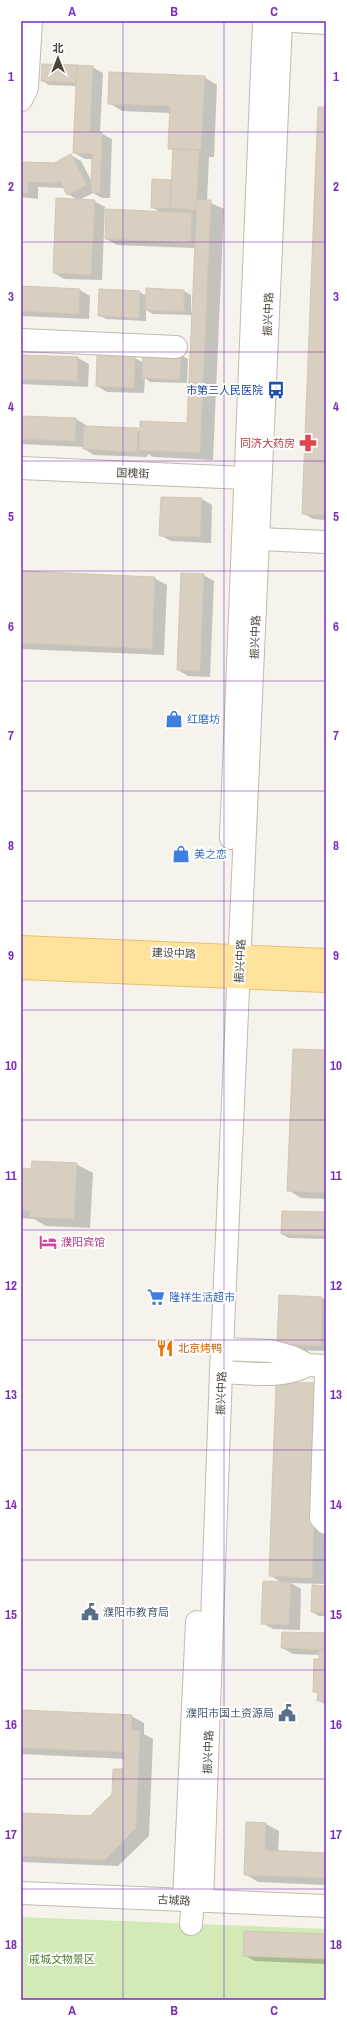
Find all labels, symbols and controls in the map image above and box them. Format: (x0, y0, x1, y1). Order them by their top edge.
text: A (68, 3, 76, 20)
text: B (170, 3, 178, 20)
text: C (270, 3, 278, 20)
north arrow (38, 38, 78, 78)
text: 北 (53, 41, 64, 55)
text: 1 (8, 68, 14, 85)
text: 1 (333, 68, 339, 85)
text: 2 (8, 178, 14, 195)
text: 2 (333, 178, 339, 195)
text: 3 (8, 288, 14, 305)
text: 3 (333, 288, 339, 305)
street label: 振兴中路 (260, 292, 276, 336)
bus stop icon: 市第三人民医院 (266, 380, 286, 400)
place label: 市第三人民医院 (186, 383, 263, 397)
text: 4 (8, 398, 14, 415)
text: 4 (333, 398, 339, 415)
pharmacy icon: 同济大药房 (298, 433, 318, 453)
place label: 同济大药房 (240, 436, 295, 450)
street label: 国槐街 (116, 465, 150, 481)
text: 5 (8, 508, 14, 525)
text: 5 (333, 508, 339, 525)
street label: 振兴中路 (247, 615, 263, 659)
text: 6 (8, 618, 14, 635)
text: 6 (333, 618, 339, 635)
shop icon: 红磨坊 (164, 709, 184, 729)
place label: 红磨坊 (187, 712, 220, 726)
text: 7 (8, 727, 14, 744)
text: 7 (333, 727, 339, 744)
text: 8 (8, 837, 14, 854)
text: 8 (333, 837, 339, 854)
shop icon: 美之恋 (171, 844, 191, 864)
place label: 美之恋 (194, 847, 227, 861)
street label: 振兴中路 (232, 939, 248, 983)
street label: 建设中路 (152, 945, 196, 961)
text: 9 (8, 947, 14, 964)
text: 9 (333, 947, 339, 964)
text: 10 (5, 1057, 17, 1074)
text: 10 (330, 1057, 342, 1074)
text: 11 (5, 1167, 17, 1184)
text: 11 (330, 1167, 342, 1184)
hotel icon: 濮阳宾馆 (38, 1232, 58, 1252)
place label: 濮阳宾馆 (61, 1235, 105, 1249)
text: 12 (5, 1277, 17, 1294)
text: 12 (330, 1277, 342, 1294)
supermarket icon: 隆祥生活超市 (146, 1287, 166, 1307)
place label: 隆祥生活超市 (169, 1290, 235, 1304)
restaurant icon: 北京烤鸭 (155, 1338, 175, 1358)
place label: 北京烤鸭 (178, 1341, 222, 1355)
street label: 振兴中路 (213, 1371, 229, 1415)
text: 13 (5, 1386, 17, 1403)
text: 13 (330, 1386, 342, 1403)
text: 14 (5, 1496, 17, 1513)
text: 14 (330, 1496, 342, 1513)
public building icon: 濮阳市教育局 (80, 1602, 100, 1622)
place label: 濮阳市教育局 (103, 1605, 169, 1619)
text: 15 (5, 1606, 17, 1623)
text: 15 (330, 1606, 342, 1623)
public building icon: 濮阳市国土资源局 (277, 1703, 297, 1723)
place label: 濮阳市国土资源局 (186, 1706, 274, 1720)
text: 16 (5, 1716, 17, 1733)
text: 16 (330, 1716, 342, 1733)
street label: 振兴中路 (200, 1730, 216, 1774)
text: 17 (5, 1826, 17, 1843)
text: 17 (330, 1826, 342, 1843)
street label: 古城路 (157, 1892, 191, 1908)
text: 18 (5, 1936, 17, 1953)
text: 18 (330, 1936, 342, 1953)
park label: 戚城文物景区 (29, 1952, 95, 1966)
text: A (68, 2002, 76, 2019)
text: B (170, 2002, 178, 2019)
text: C (270, 2002, 278, 2019)

